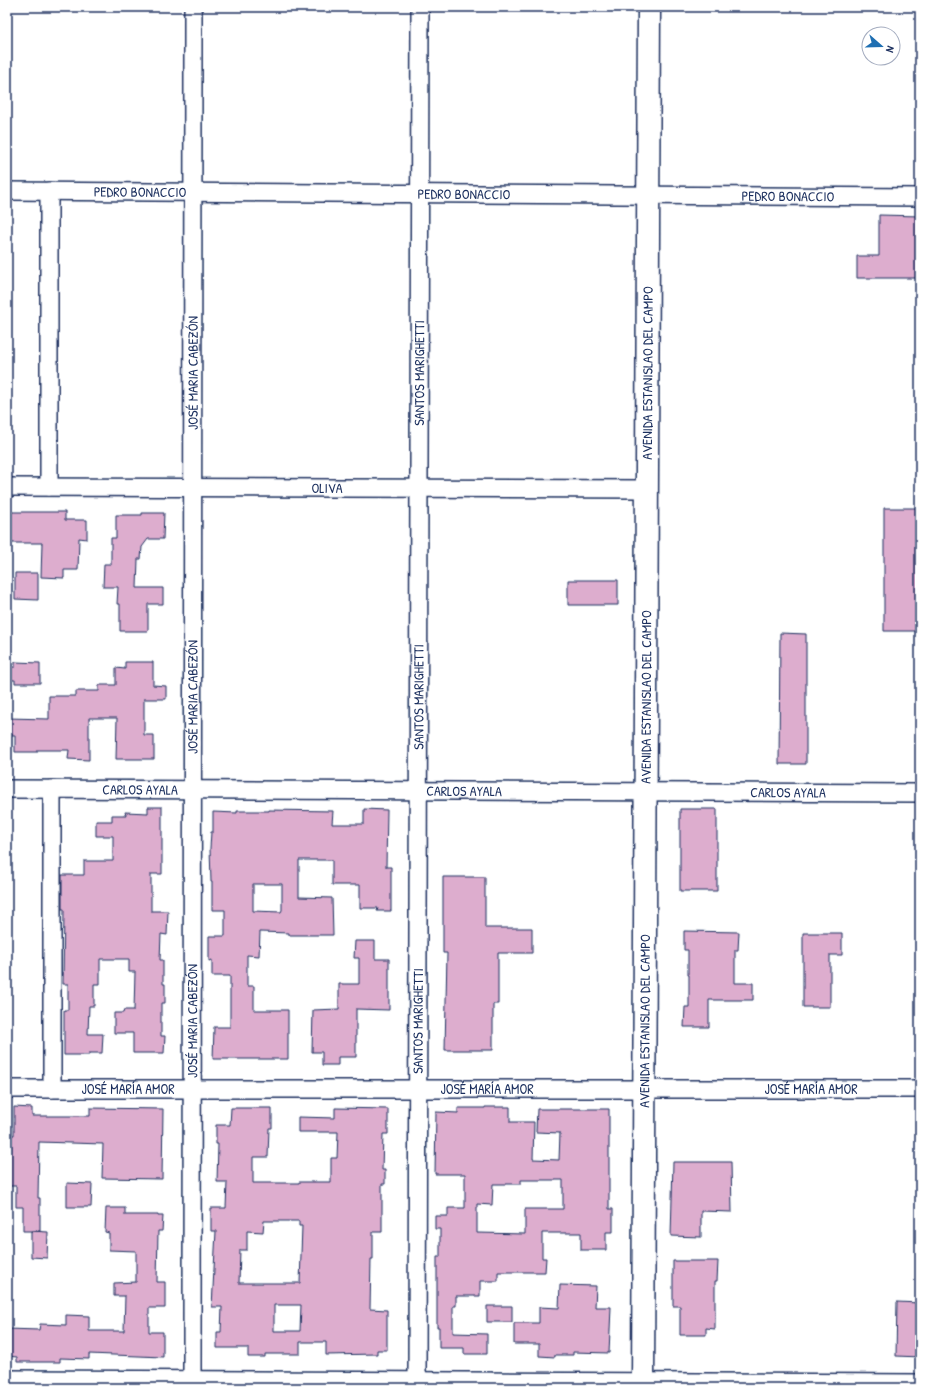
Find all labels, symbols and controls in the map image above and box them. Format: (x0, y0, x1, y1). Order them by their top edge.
north arrow (861, 26, 901, 66)
text: N (883, 44, 898, 55)
street label: PEDRO BONACCIO (94, 182, 187, 201)
street label: PEDRO BONACCIO (418, 184, 511, 203)
street label: PEDRO BONACCIO (742, 186, 835, 205)
street label: AVENIDA ESTANISLAO DEL CAMPO (637, 286, 657, 460)
street label: JOSÉ MARIA CABEZÓN (183, 316, 202, 430)
street label: SANTOS MARIGHETTI (409, 320, 428, 426)
street label: OLIVA (311, 478, 343, 497)
street label: AVENIDA ESTANISLAO DEL CAMPO (636, 610, 655, 784)
street label: JOSÉ MARIA CABEZÓN (182, 640, 202, 754)
street label: SANTOS MARIGHETTI (408, 644, 428, 750)
street label: CARLOS AYALA (102, 779, 178, 799)
street label: CARLOS AYALA (426, 781, 502, 800)
street label: CARLOS AYALA (750, 782, 826, 802)
street label: AVENIDA ESTANISLAO DEL CAMPO (634, 934, 654, 1108)
street label: JOSÉ MARIA CABEZÓN (182, 964, 201, 1078)
street label: SANTOS MARIGHETTI (408, 968, 427, 1074)
street label: JOSÉ MARÍA AMOR (81, 1079, 175, 1098)
street label: JOSÉ MARÍA AMOR (440, 1079, 534, 1098)
street label: JOSÉ MARÍA AMOR (764, 1079, 858, 1098)

